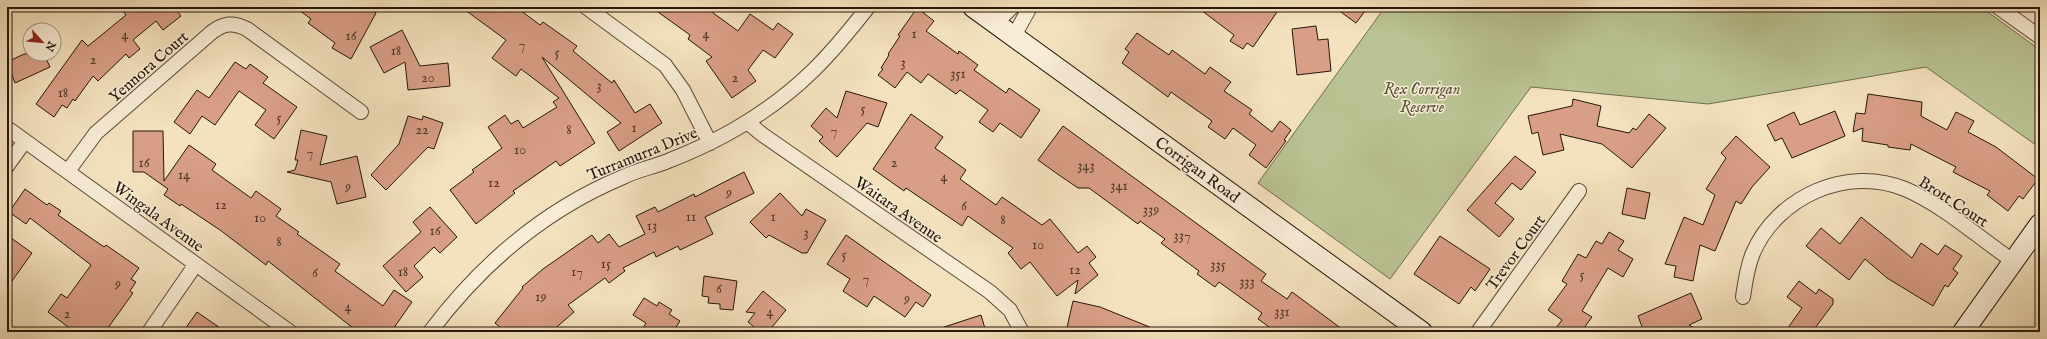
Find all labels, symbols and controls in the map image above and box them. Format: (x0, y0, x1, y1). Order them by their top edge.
north arrow (22, 22, 62, 62)
house number: 4 (703, 25, 710, 43)
house number: 1 (911, 25, 917, 43)
house number: 4 (122, 26, 129, 44)
street label: Yennora Court (105, 27, 194, 107)
house number: 16 (345, 27, 358, 45)
house number: 7 (519, 36, 525, 54)
text: N (41, 38, 59, 54)
house number: 18 (391, 42, 401, 60)
house number: 5 (554, 44, 560, 62)
house number: 2 (90, 51, 97, 69)
house number: 3 (900, 54, 906, 72)
house number: 351 (950, 65, 966, 83)
house number: 20 (421, 69, 435, 87)
house number: 2 (732, 69, 739, 87)
house number: 3 (596, 77, 602, 95)
park label: Rex Corrigan Reserve (1384, 80, 1460, 118)
house number: 18 (58, 84, 68, 102)
house number: 5 (860, 100, 866, 118)
house number: 5 (276, 109, 282, 127)
house number: 1 (631, 119, 637, 137)
house number: 22 (415, 121, 429, 139)
house number: 8 (566, 121, 572, 139)
house number: 7 (831, 122, 837, 140)
street label: Turramurra Drive (585, 124, 701, 186)
street label: Corrigan Road (1151, 133, 1243, 208)
house number: 10 (514, 141, 526, 159)
house number: 7 (307, 144, 313, 162)
house number: 16 (138, 154, 151, 172)
house number: 2 (891, 154, 898, 172)
house number: 343 (1077, 157, 1095, 175)
house number: 14 (178, 166, 190, 184)
house number: 4 (941, 168, 948, 186)
street label: Waitara Avenue (850, 173, 946, 248)
street label: Brott Court (1914, 173, 1992, 233)
house number: 12 (488, 174, 500, 192)
house number: 341 (1110, 177, 1128, 195)
street label: Wingala Avenue (109, 178, 207, 257)
house number: 9 (344, 178, 351, 196)
house number: 9 (725, 184, 732, 202)
house number: 12 (215, 196, 227, 214)
house number: 6 (961, 197, 968, 215)
house number: 339 (1143, 201, 1159, 219)
house number: 11 (686, 208, 696, 226)
house number: 1 (770, 208, 776, 226)
house number: 10 (254, 209, 266, 227)
house number: 8 (1000, 211, 1006, 229)
street label: Trevor Court (1483, 211, 1551, 295)
house number: 13 (647, 217, 657, 235)
house number: 16 (429, 222, 442, 240)
house number: 3 (803, 224, 809, 242)
house number: 337 (1173, 227, 1191, 245)
house number: 8 (276, 233, 282, 251)
house number: 10 (1032, 236, 1044, 254)
house number: 5 (841, 246, 847, 264)
house number: 15 (601, 255, 611, 273)
house number: 335 (1210, 256, 1226, 274)
house number: 12 (1069, 261, 1081, 279)
house number: 18 (398, 263, 408, 281)
house number: 17 (571, 263, 583, 281)
house number: 6 (312, 264, 319, 282)
house number: 5 (1579, 266, 1585, 284)
house number: 7 (863, 270, 869, 288)
house number: 333 (1239, 273, 1255, 291)
house number: 9 (114, 275, 121, 293)
house number: 6 (716, 280, 723, 298)
house number: 19 (535, 288, 547, 306)
house number: 9 (903, 290, 910, 308)
house number: 4 (345, 298, 352, 316)
house number: 4 (767, 303, 774, 321)
house number: 331 (1274, 303, 1290, 321)
house number: 2 (64, 305, 71, 323)

